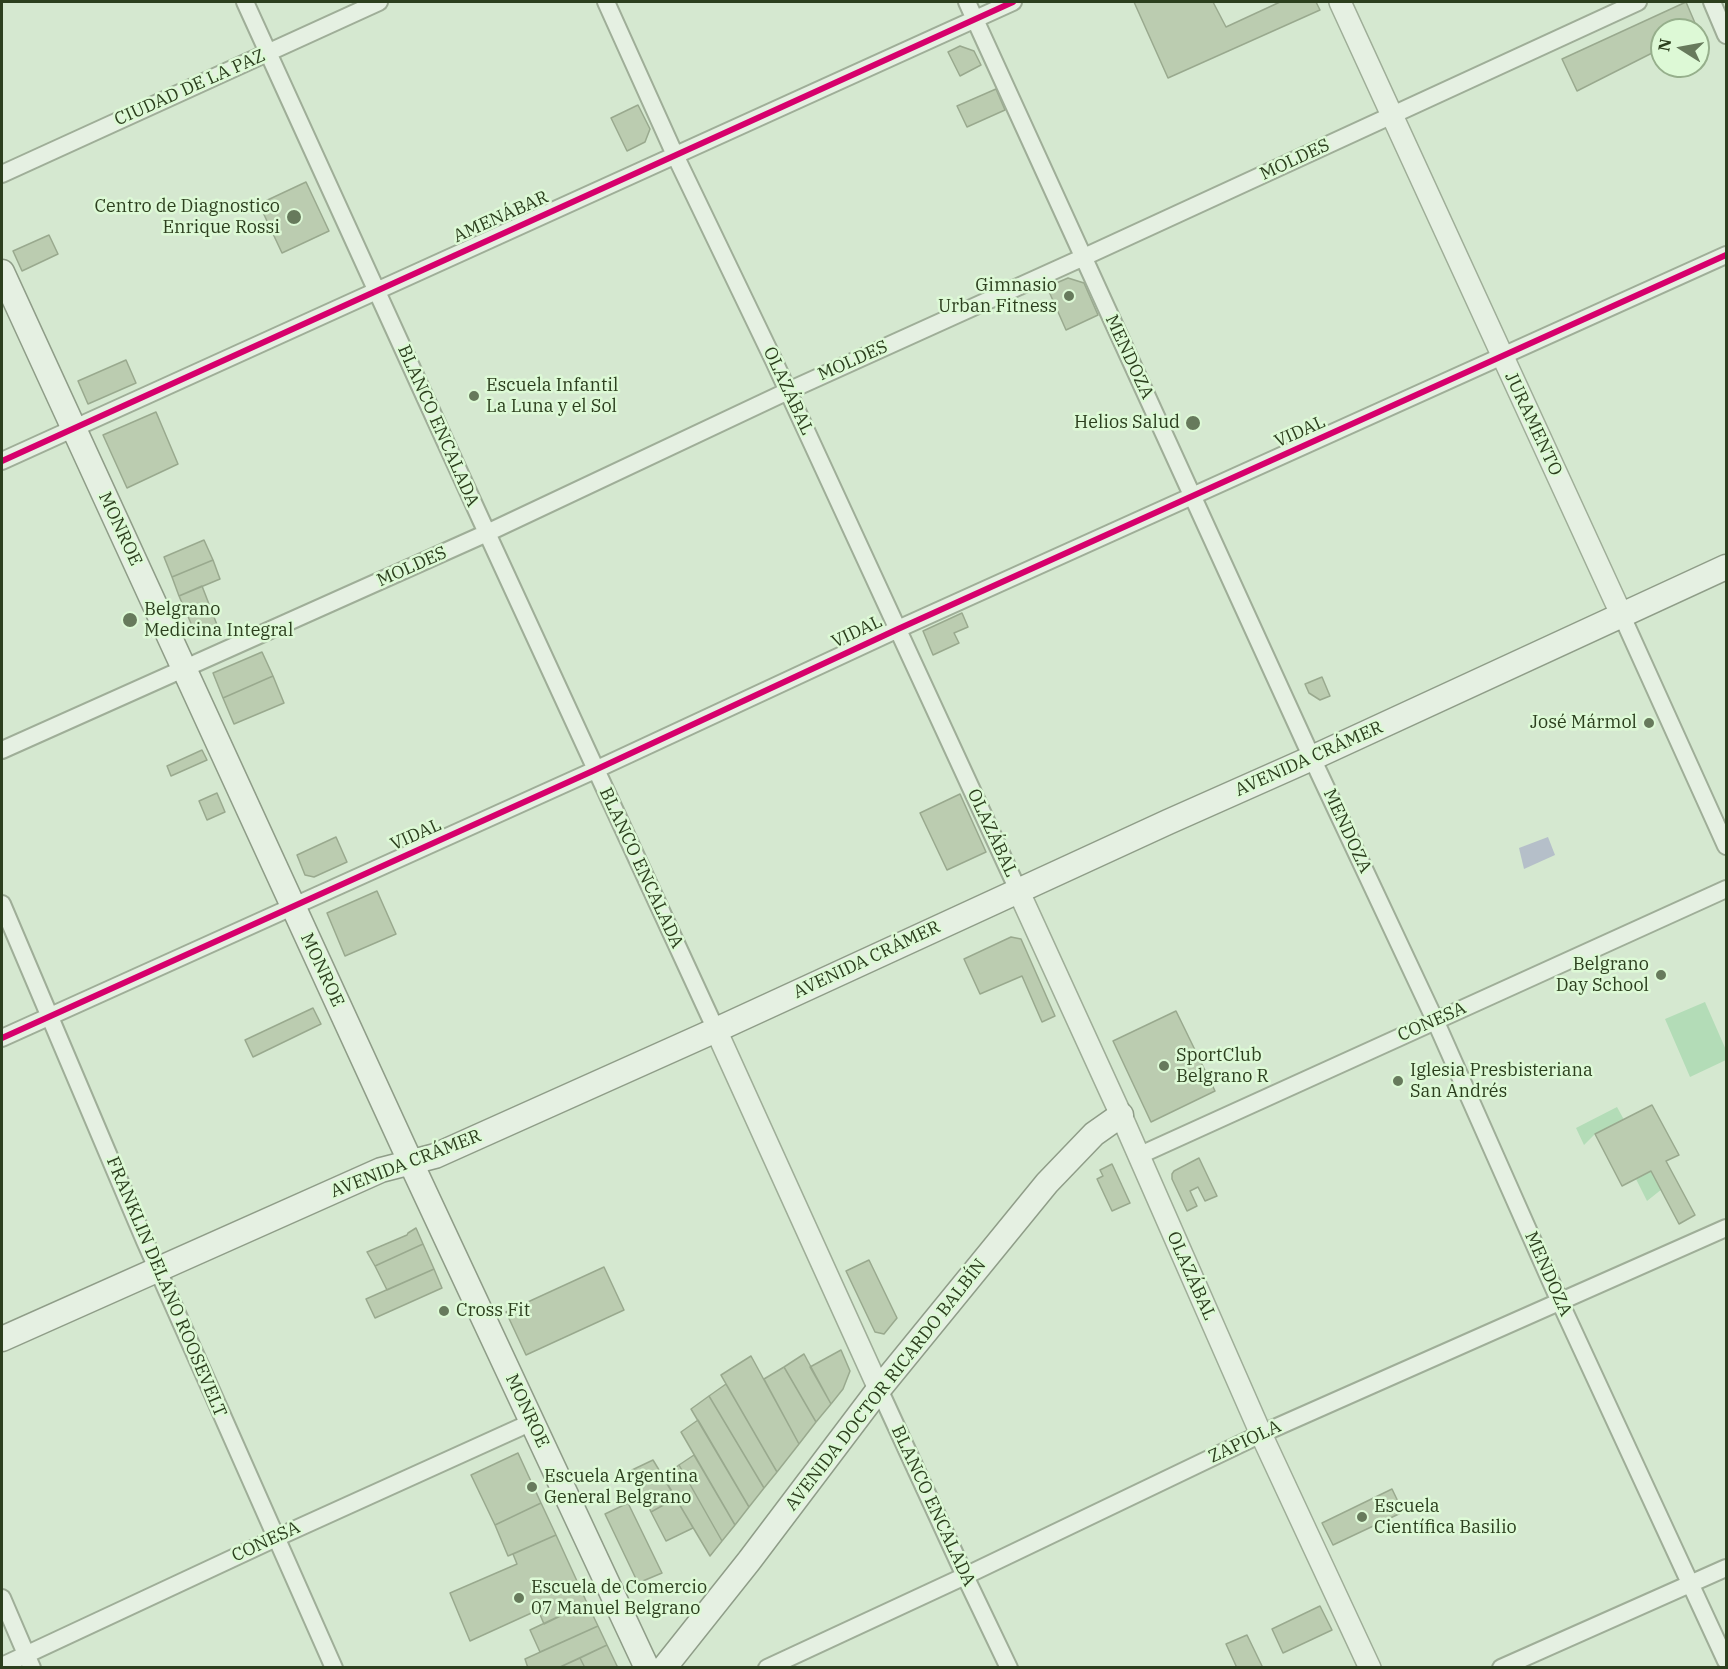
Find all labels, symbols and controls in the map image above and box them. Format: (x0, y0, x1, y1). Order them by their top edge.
north arrow (1650, 18, 1710, 78)
text: N (1653, 37, 1675, 53)
street label: CIUDAD DE LA PAZ (111, 45, 269, 131)
street label: MOLDES (1257, 135, 1333, 185)
street label: AMENÁBAR (450, 186, 552, 248)
place label: Centro de Diagnostico Enrique Rossi (94, 196, 280, 238)
marker: Centro de Diagnostico Enrique Rossi (285, 208, 303, 226)
place label: Gimnasio Urban Fitness (938, 275, 1057, 318)
marker: Gimnasio Urban Fitness (1062, 289, 1076, 303)
street label: MENDOZA (1100, 311, 1158, 403)
street label: MOLDES (815, 336, 891, 386)
street label: BLANCO ENCALADA (393, 342, 483, 510)
street label: OLAZÁBAL (758, 344, 818, 438)
street label: JURAMENTO (1500, 369, 1566, 479)
place label: Escuela Infantil La Luna y el Sol (486, 375, 618, 418)
marker: Escuela Infantil La Luna y el Sol (467, 389, 481, 403)
street label: VIDAL (1271, 411, 1329, 453)
place label: Helios Salud (1074, 412, 1180, 434)
marker: Helios Salud (1184, 414, 1202, 432)
street label: MONROE (94, 489, 146, 569)
street label: MOLDES (374, 542, 450, 592)
place label: Belgrano Medicina Integral (144, 599, 293, 642)
marker: Belgrano Medicina Integral (121, 611, 139, 629)
street label: VIDAL (828, 611, 886, 653)
place label: José Mármol (1530, 712, 1637, 734)
marker: José Mármol (1642, 716, 1656, 730)
street label: AVENIDA CRÁMER (1232, 717, 1386, 801)
street label: BLANCO ENCALADA (594, 784, 688, 952)
street label: MENDOZA (1318, 785, 1376, 877)
street label: OLAZÁBAL (962, 786, 1022, 880)
street label: VIDAL (387, 814, 445, 856)
street label: AVENIDA CRÁMER (790, 916, 944, 1004)
street label: MONROE (296, 930, 348, 1010)
place label: Belgrano Day School (1556, 954, 1649, 996)
marker: Belgrano Day School (1654, 968, 1668, 982)
street label: CONESA (1394, 997, 1470, 1047)
place label: SportClub Belgrano R (1176, 1045, 1269, 1088)
marker: SportClub Belgrano R (1157, 1059, 1171, 1073)
place label: Iglesia Presbisteriana San Andrés (1410, 1060, 1593, 1102)
marker: Iglesia Presbisteriana San Andrés (1391, 1074, 1405, 1088)
street label: AVENIDA CRÁMER (328, 1125, 484, 1203)
street label: FRANKLIN DELANO ROOSEVELT (101, 1154, 231, 1420)
street label: OLAZÁBAL (1162, 1228, 1220, 1324)
street label: MENDOZA (1520, 1228, 1576, 1320)
street label: AVENIDA DOCTOR RICARDO BALBÍN (781, 1255, 991, 1515)
place label: Cross Fit (456, 1300, 530, 1322)
marker: Cross Fit (437, 1304, 451, 1318)
street label: MONROE (501, 1371, 553, 1451)
street label: ZAPIOLA (1205, 1416, 1285, 1468)
street label: BLANCO ENCALADA (886, 1422, 980, 1590)
place label: Escuela Argentina General Belgrano (544, 1466, 698, 1508)
marker: Escuela Argentina General Belgrano (525, 1480, 539, 1494)
place label: Escuela Científica Basilio (1374, 1496, 1517, 1538)
marker: Escuela Científica Basilio (1355, 1510, 1369, 1524)
street label: CONESA (229, 1517, 303, 1567)
place label: Escuela de Comercio 07 Manuel Belgrano (531, 1577, 707, 1620)
marker: Escuela de Comercio 07 Manuel Belgrano (512, 1591, 526, 1605)

